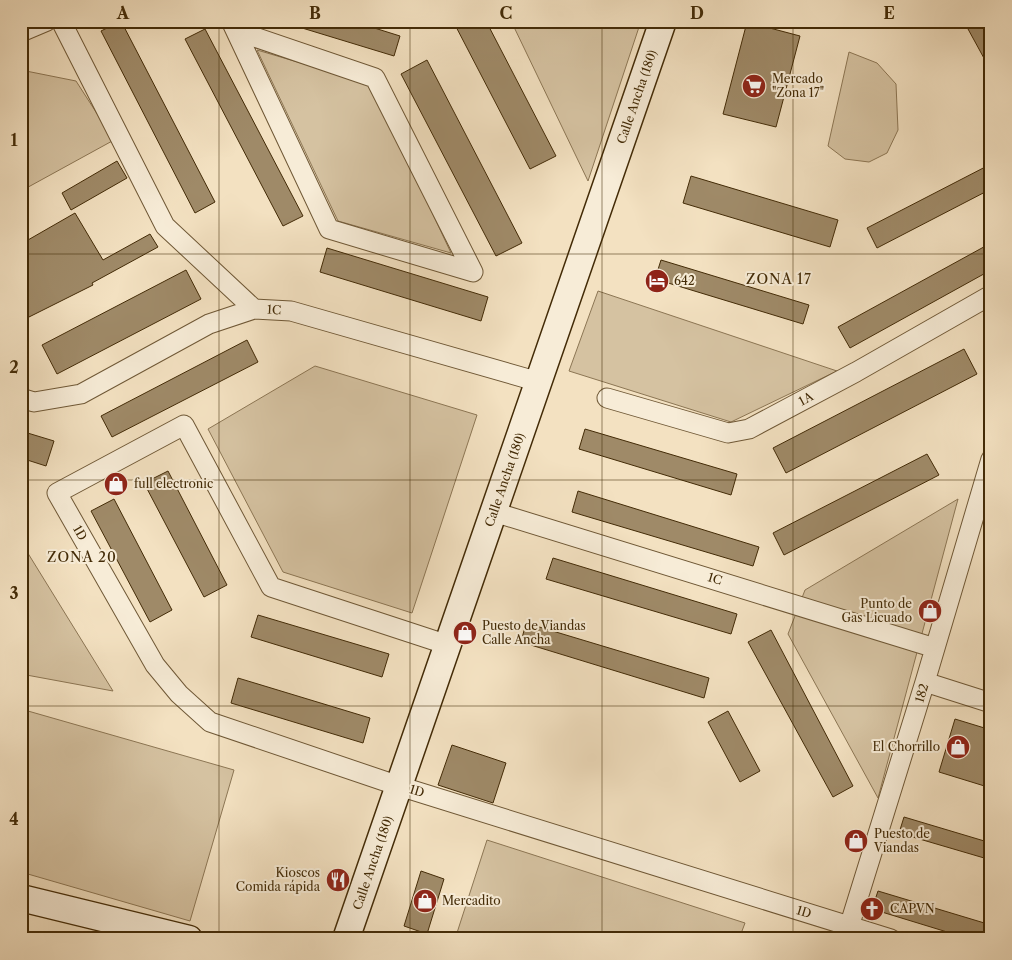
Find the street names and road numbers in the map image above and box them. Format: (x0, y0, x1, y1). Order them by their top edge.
street label: Calle Ancha (180) (613, 47, 660, 146)
street label: 1C (266, 302, 282, 317)
street label: 1A (796, 388, 817, 409)
street label: Calle Ancha (180) (481, 430, 528, 529)
street label: 1D (70, 523, 91, 543)
street label: 1C (706, 569, 724, 588)
street label: 182 (912, 681, 932, 704)
street label: 1D (408, 781, 427, 800)
street label: Calle Ancha (180) (349, 813, 396, 912)
street label: 1D (795, 902, 814, 921)

